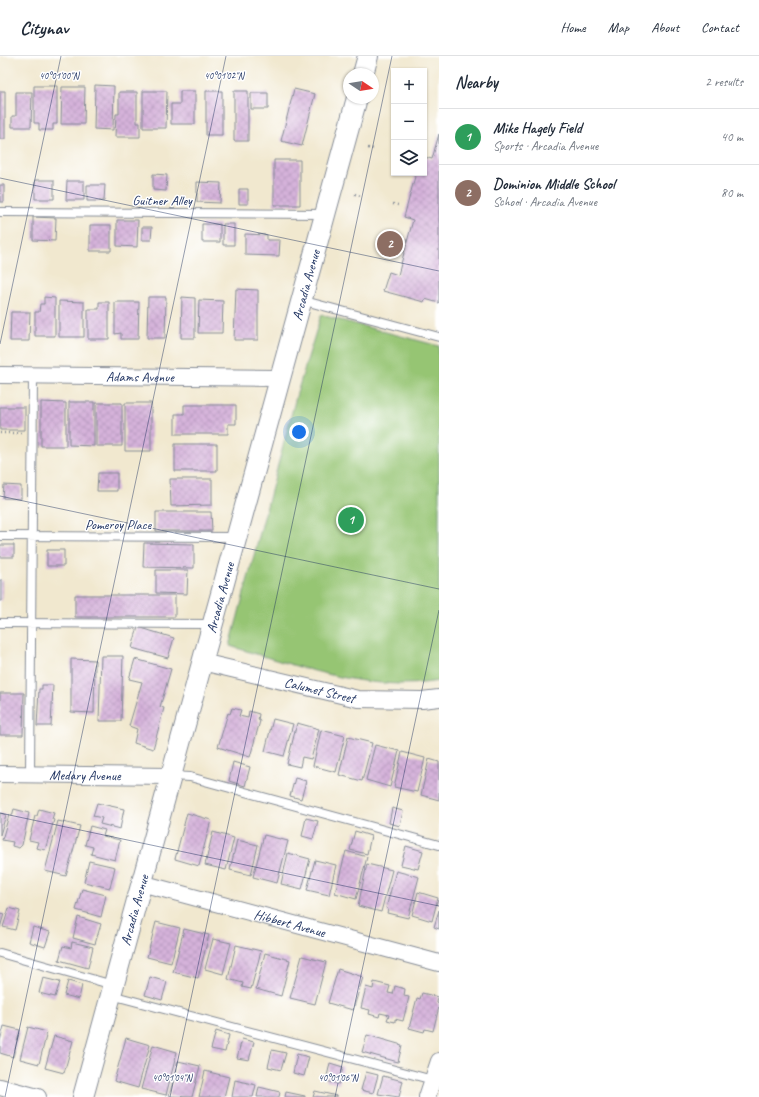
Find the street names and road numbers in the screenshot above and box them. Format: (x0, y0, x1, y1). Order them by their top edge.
street label: Guitner Alley (132, 192, 193, 209)
street label: Arcadia Avenue (288, 247, 324, 322)
street label: Adams Avenue (106, 368, 175, 386)
street label: Pomeroy Place (85, 516, 153, 533)
street label: Arcadia Avenue (203, 559, 239, 635)
street label: Calumet Street (283, 674, 359, 708)
street label: Medary Avenue (49, 767, 122, 784)
street label: Arcadia Avenue (117, 871, 153, 947)
street label: Hibbert Avenue (252, 906, 328, 941)

